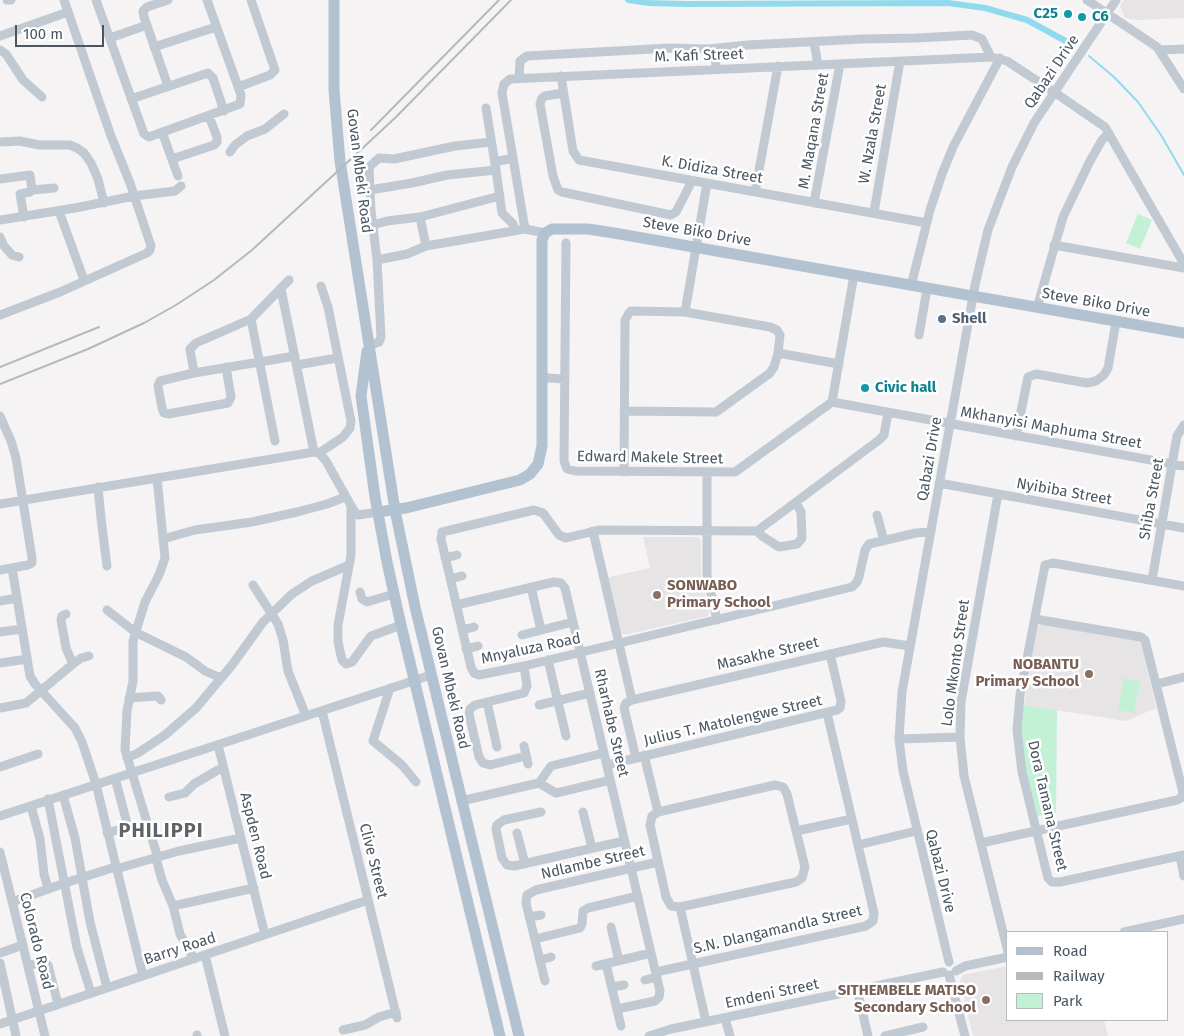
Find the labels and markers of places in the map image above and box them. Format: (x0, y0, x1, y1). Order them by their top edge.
place label: C25 (1034, 5, 1058, 23)
marker: C25 (1062, 8, 1074, 20)
place label: C6 (1092, 8, 1109, 26)
marker: C6 (1076, 11, 1088, 23)
place label: Shell (952, 310, 986, 328)
marker: Shell (936, 313, 948, 325)
place label: Civic hall (875, 379, 936, 397)
marker: Civic hall (859, 382, 871, 394)
place label: SONWABO Primary School (667, 577, 771, 612)
marker: SONWABO Primary School (651, 589, 663, 601)
place label: NOBANTU Primary School (975, 656, 1079, 691)
marker: NOBANTU Primary School (1083, 668, 1095, 680)
place label: SITHEMBELE MATISO Secondary School (838, 982, 976, 1017)
marker: SITHEMBELE MATISO Secondary School (980, 994, 992, 1006)

